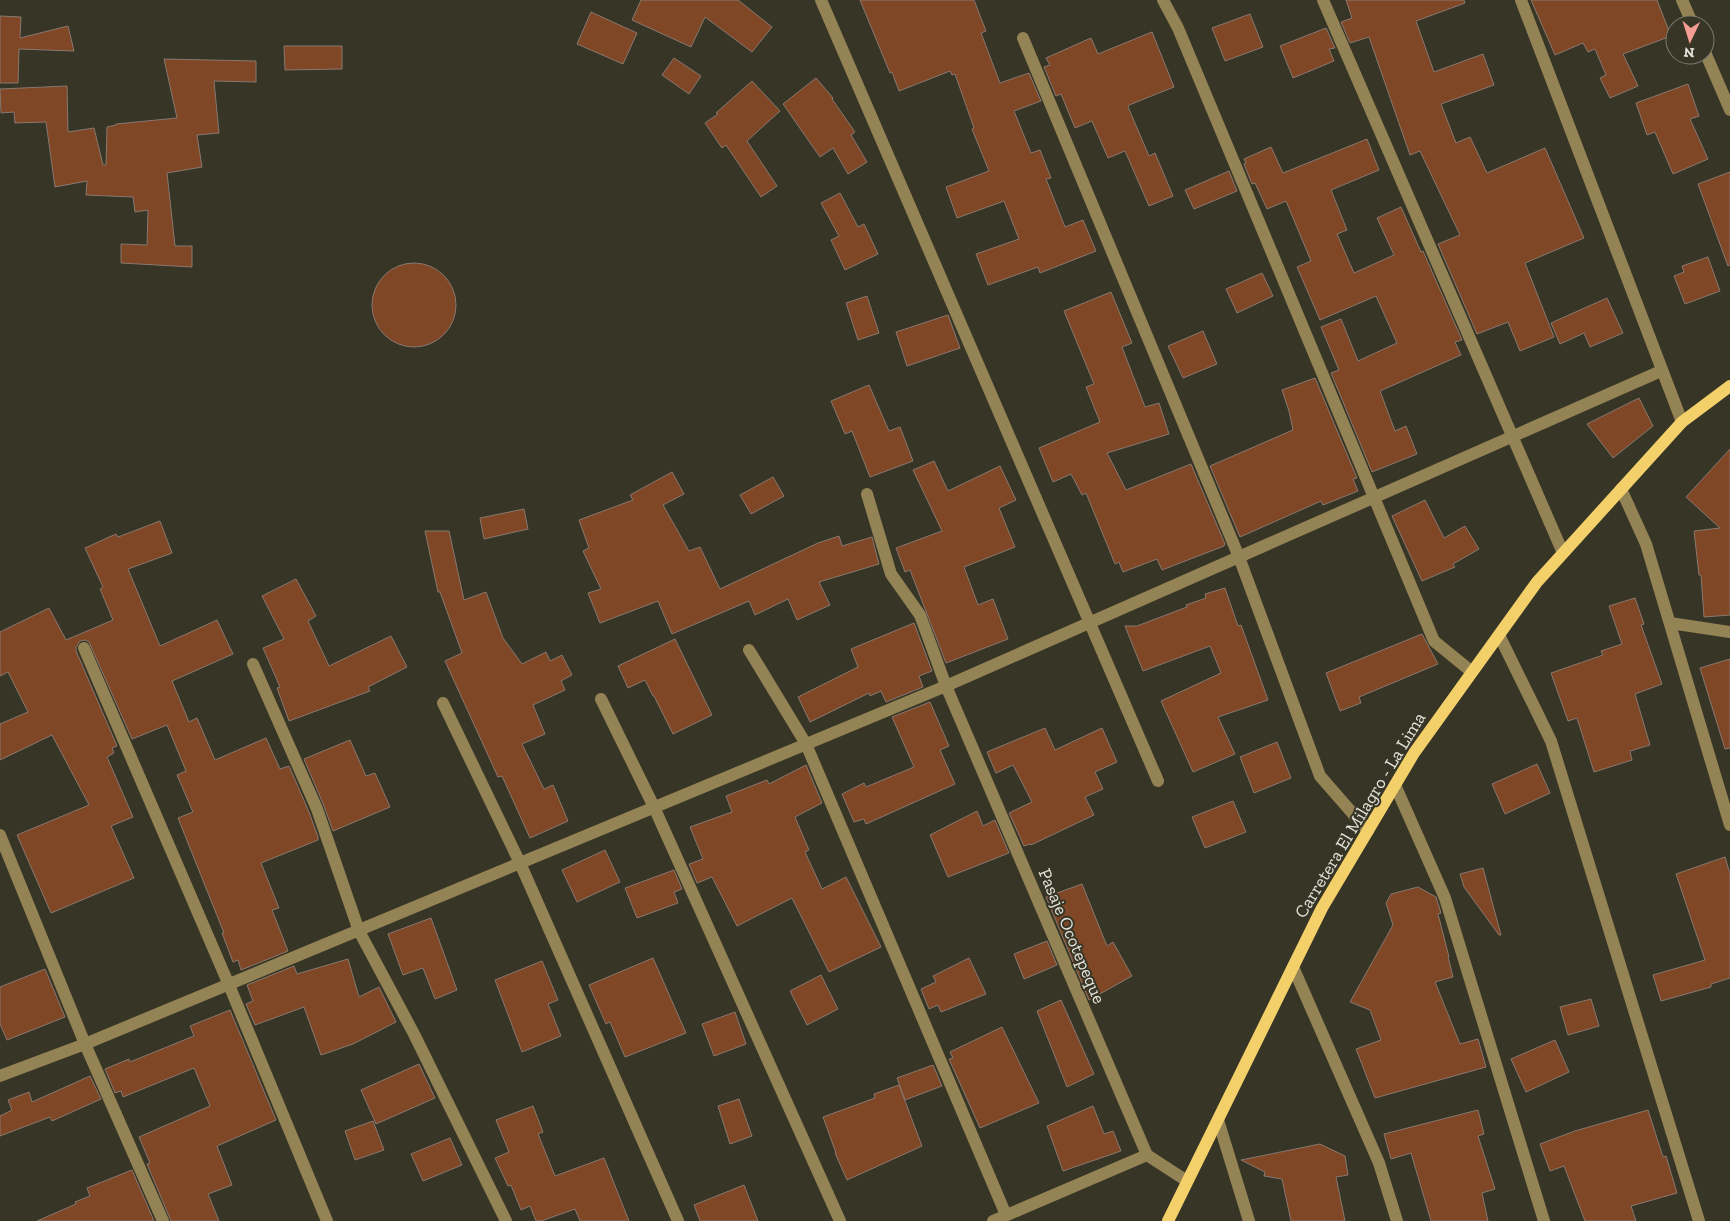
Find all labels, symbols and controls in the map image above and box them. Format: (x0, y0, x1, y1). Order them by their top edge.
north arrow (1665, 15, 1715, 65)
text: N (1683, 44, 1695, 61)
street label: Carretera El Milagro - La Lima (1290, 708, 1430, 922)
street label: Pasaje Ocotepeque (1034, 865, 1110, 1007)

